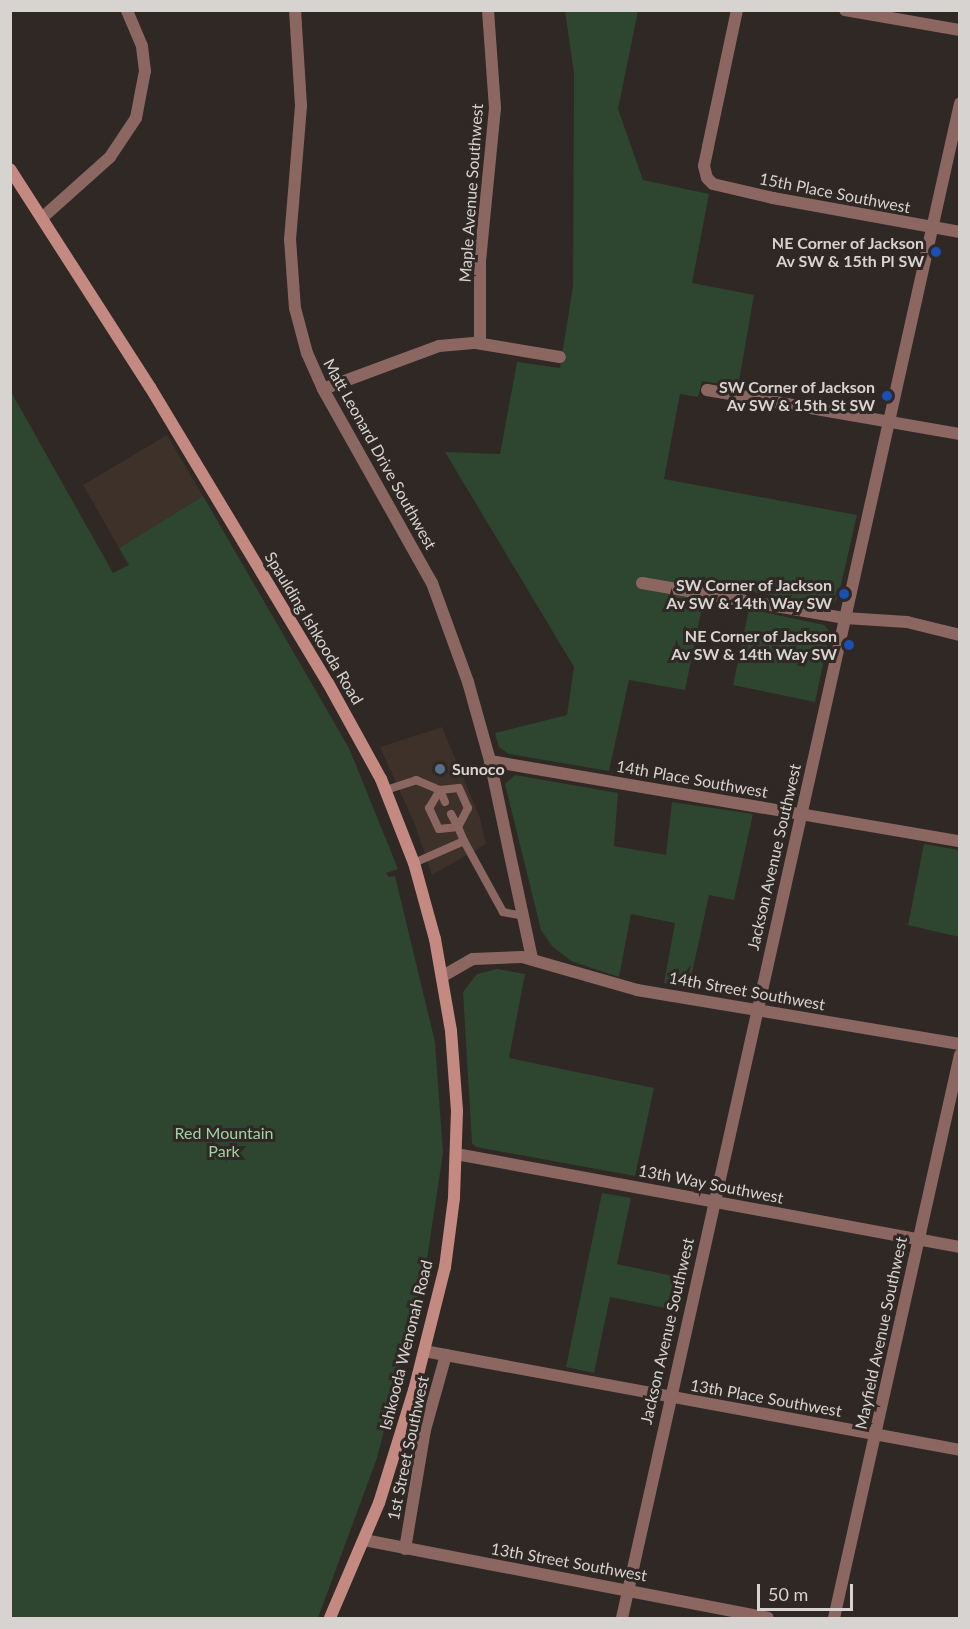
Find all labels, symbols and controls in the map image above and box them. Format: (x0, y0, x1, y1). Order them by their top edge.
street label: Maple Avenue Southwest (455, 103, 487, 283)
street label: 15th Place Southwest (758, 169, 912, 217)
place label: NE Corner of Jackson Av SW & 15th Pl SW (771, 233, 924, 271)
marker: NE Corner of Jackson Av SW & 15th Pl SW (929, 245, 943, 259)
street label: Matt Leonard Drive Southwest (319, 355, 441, 553)
place label: SW Corner of Jackson Av SW & 15th St SW (718, 377, 875, 415)
marker: SW Corner of Jackson Av SW & 15th St SW (880, 389, 894, 403)
street label: Spaulding Ishkooda Road (261, 548, 367, 708)
place label: SW Corner of Jackson Av SW & 14th Way SW (665, 575, 832, 613)
marker: SW Corner of Jackson Av SW & 14th Way SW (837, 587, 851, 601)
place label: NE Corner of Jackson Av SW & 14th Way SW (670, 626, 837, 664)
marker: NE Corner of Jackson Av SW & 14th Way SW (842, 638, 856, 652)
street label: 14th Place Southwest (615, 756, 769, 802)
place label: Sunoco (452, 759, 505, 779)
marker: Sunoco (433, 762, 447, 776)
street label: Jackson Avenue Southwest (743, 762, 805, 952)
street label: 14th Street Southwest (667, 968, 827, 1014)
park label: Red Mountain Park (175, 1123, 273, 1161)
street label: 13th Way Southwest (637, 1160, 785, 1208)
street label: Mayfield Avenue Southwest (851, 1235, 911, 1431)
street label: Jackson Avenue Southwest (636, 1236, 698, 1426)
street label: Ishkooda Wenonah Road (376, 1258, 436, 1432)
street label: 1st Street Southwest (383, 1374, 433, 1522)
street label: 13th Place Southwest (689, 1375, 843, 1421)
street label: 13th Street Southwest (489, 1539, 649, 1585)
scale bar (760, 1572, 856, 1610)
text: 50 m (768, 1583, 808, 1605)

